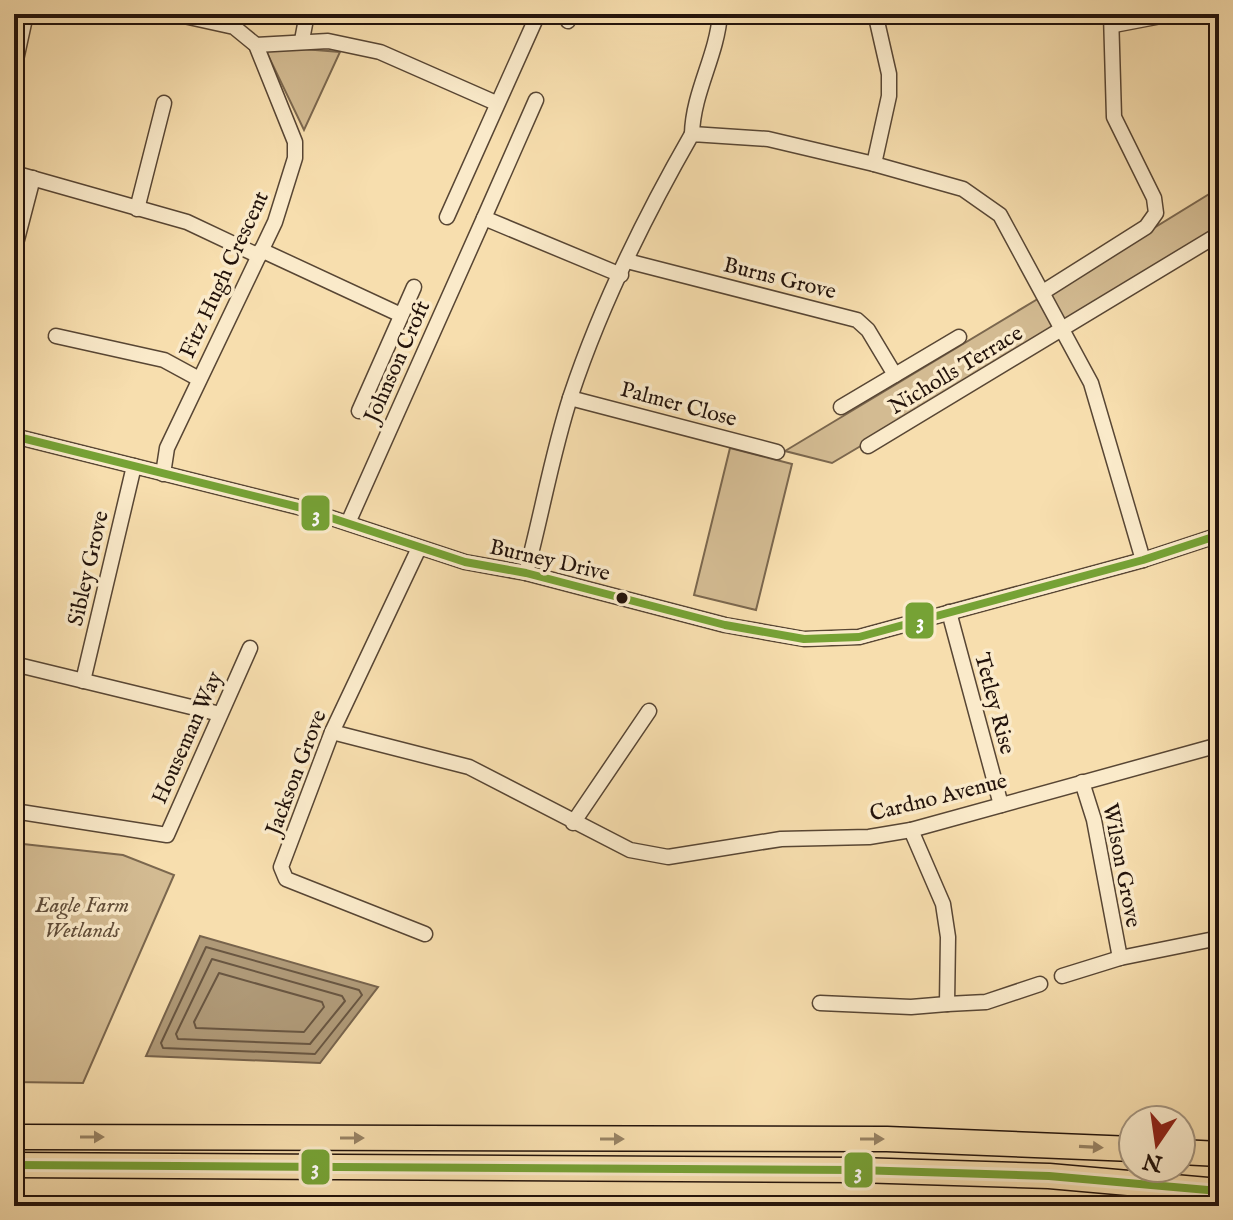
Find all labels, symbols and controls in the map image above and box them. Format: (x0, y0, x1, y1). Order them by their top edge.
street label: Fitz Hugh Crescent (174, 186, 276, 363)
street label: Burns Grove (720, 251, 839, 306)
street label: Johnson Croft (357, 296, 437, 430)
street label: Nicholls Terrace (884, 320, 1028, 422)
street label: Palmer Close (617, 376, 740, 434)
line badge: 3 (300, 494, 331, 532)
text: 3 (312, 501, 320, 529)
street label: Sibley Grove (62, 508, 116, 629)
street label: Burney Drive (487, 534, 612, 588)
unlabelled marker (614, 590, 630, 606)
line badge: 3 (904, 601, 935, 640)
text: 3 (916, 608, 924, 636)
street label: Tetley Rise (967, 650, 1021, 757)
street label: Houseman Way (146, 667, 230, 809)
street label: Jackson Grove (259, 706, 334, 842)
street label: Cardno Avenue (867, 767, 1010, 829)
street label: Wilson Grove (1095, 801, 1147, 930)
park label: Eagle Farm Wetlands (34, 892, 129, 945)
north arrow (1117, 1104, 1197, 1184)
one-way arrow (80, 1131, 105, 1143)
one-way arrow (340, 1132, 365, 1144)
one-way arrow (600, 1133, 625, 1145)
one-way arrow (860, 1133, 885, 1145)
one-way arrow (1079, 1141, 1104, 1154)
text: N (1141, 1146, 1166, 1178)
line badge: 3 (300, 1148, 331, 1186)
line badge: 3 (843, 1151, 874, 1189)
text: 3 (311, 1154, 319, 1182)
text: 3 (854, 1158, 862, 1186)

